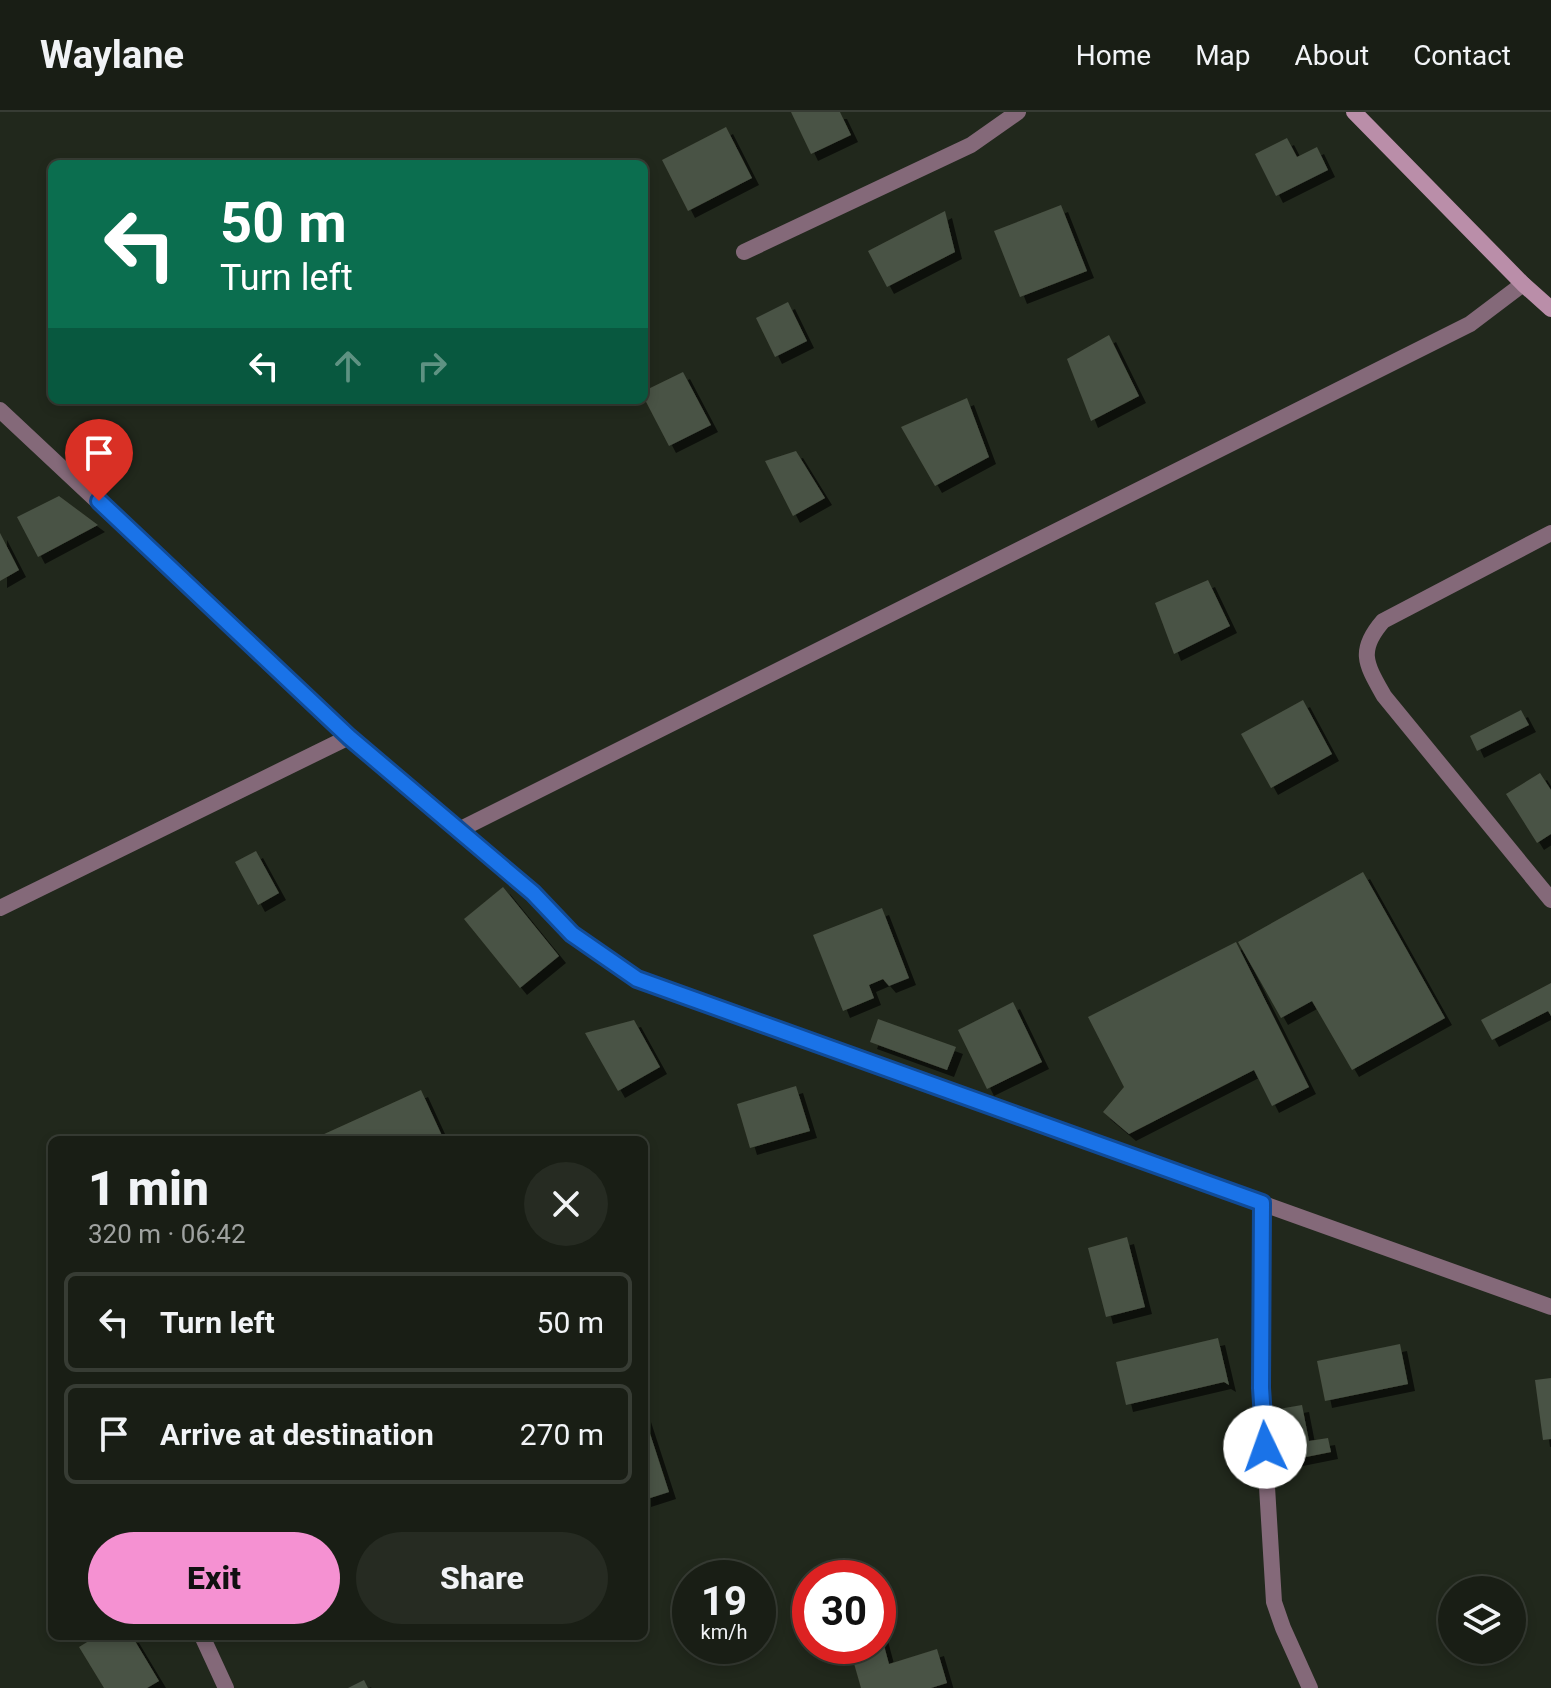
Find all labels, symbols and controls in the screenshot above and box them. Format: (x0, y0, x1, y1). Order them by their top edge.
text: Waylane (40, 33, 184, 77)
text: Home (1076, 39, 1151, 72)
text: Map (1195, 39, 1251, 72)
text: About (1295, 39, 1369, 72)
text: Contact (1413, 39, 1511, 72)
text: 50 m (220, 190, 347, 256)
icon: left (88, 192, 192, 296)
text: Turn left (220, 257, 353, 299)
icon: left (242, 344, 286, 388)
icon: ahead (326, 344, 370, 388)
icon: right (410, 344, 454, 388)
pin (65, 419, 133, 501)
icon: arrive (77, 431, 121, 475)
text: 1 min (88, 1160, 209, 1217)
button: close (524, 1162, 608, 1246)
text: 320 m · 06:42 (88, 1219, 246, 1249)
icon: left (92, 1300, 136, 1344)
text: Turn left (160, 1305, 275, 1340)
text: 50 m (537, 1305, 604, 1340)
position arrow (1223, 1405, 1307, 1489)
icon: arrive (92, 1412, 136, 1456)
text: Arrive at destination (160, 1417, 434, 1452)
text: 270 m (520, 1417, 604, 1452)
button: Exit (88, 1532, 340, 1624)
button: Share (356, 1532, 608, 1624)
speed limit sign: 30 (792, 1560, 896, 1664)
map controls (1438, 1576, 1526, 1664)
button: layers (1438, 1576, 1526, 1664)
text: 19 (701, 1578, 747, 1625)
text: km/h (701, 1620, 747, 1644)

